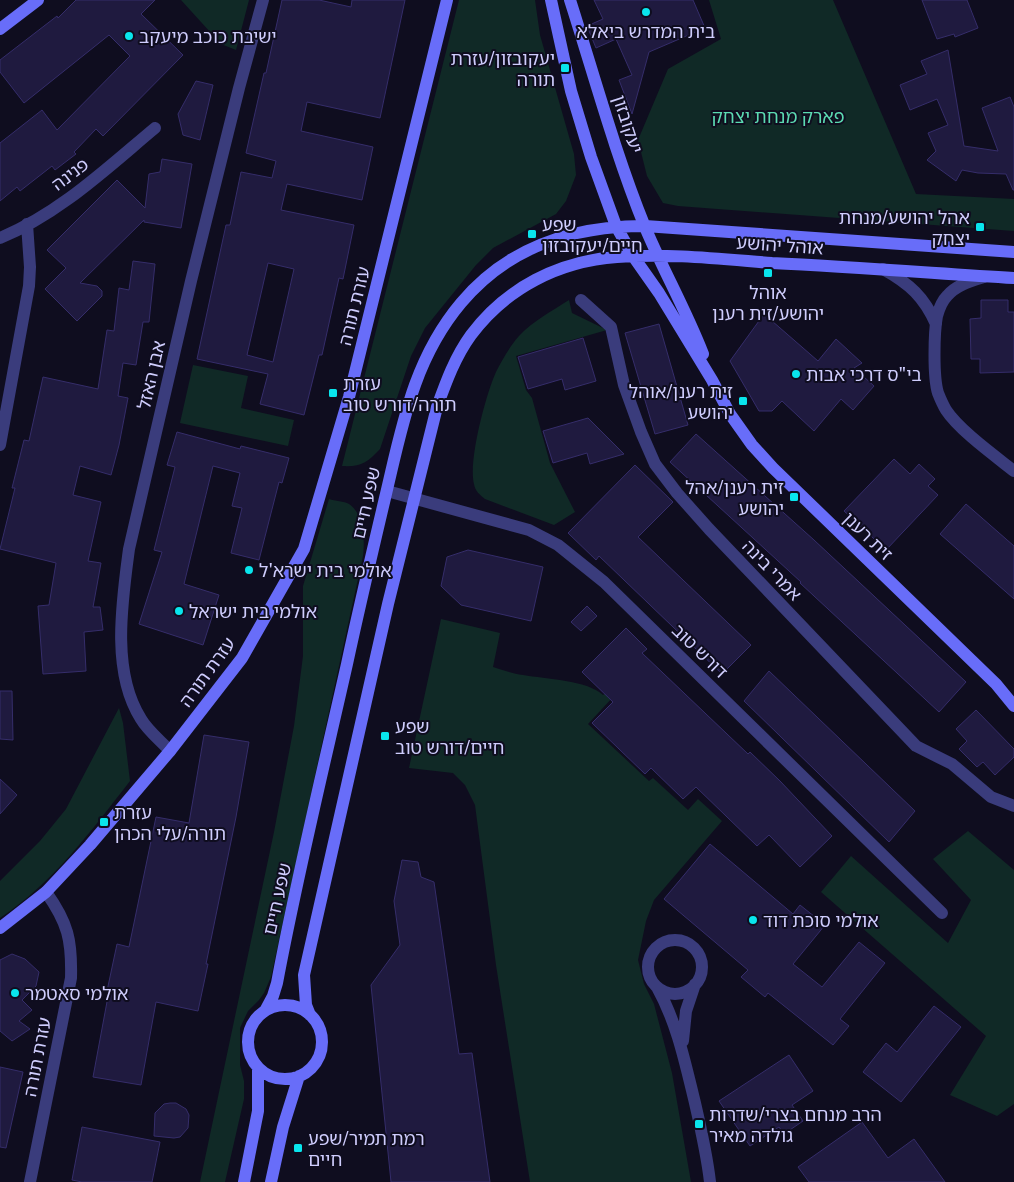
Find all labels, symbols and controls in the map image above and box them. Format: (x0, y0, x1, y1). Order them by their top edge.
marker: בית המדרש ביאלא (640, 6, 652, 18)
place label: בית המדרש ביאלא (577, 21, 715, 42)
place label: ישיבת כוכב מיעקב (139, 26, 277, 47)
marker: ישיבת כוכב מיעקב (123, 30, 135, 42)
place label: יעקובזון/עזרת תורה (451, 48, 555, 90)
marker: יעקובזון/עזרת תורה (559, 62, 571, 74)
street label: יעקובזון (609, 92, 647, 156)
park label: פארק מנחת יצחק (711, 106, 845, 127)
street label: פנינה (47, 153, 93, 195)
place label: אהל יהושע/מנחת יצחק (839, 207, 970, 249)
place label: שפע חיים/יעקובזון (542, 214, 643, 256)
marker: אהל יהושע/מנחת יצחק (974, 221, 986, 233)
marker: שפע חיים/יעקובזון (526, 228, 538, 240)
street label: אוהל יהושע (736, 231, 824, 259)
street label: עזרת תורה (334, 264, 374, 348)
marker: אוהל יהושע/זית רענן (762, 267, 774, 279)
place label: אוהל יהושע/זית רענן (712, 282, 824, 324)
street label: אבן האזל (133, 339, 169, 411)
place label: בי"ס דרכי אבות (806, 364, 922, 385)
marker: בי"ס דרכי אבות (790, 368, 802, 380)
place label: עזרת תורה/דורש טוב (343, 373, 456, 415)
place label: זית רענן/אוהל יהושע (629, 381, 733, 423)
marker: עזרת תורה/דורש טוב (327, 387, 339, 399)
marker: זית רענן/אוהל יהושע (737, 395, 749, 407)
street label: שפע חיים (348, 465, 384, 541)
place label: זית רענן/אהל יהושע (685, 477, 784, 519)
marker: זית רענן/אהל יהושע (788, 491, 800, 503)
street label: זית רענן (839, 507, 897, 565)
street label: אמרי בינה (738, 535, 806, 605)
place label: אולמי בית ישרא'ל (259, 560, 392, 581)
marker: אולמי בית ישרא'ל (243, 564, 255, 576)
place label: אולמי בית ישראל (189, 601, 317, 622)
marker: אולמי בית ישראל (173, 605, 185, 617)
street label: דורש טוב (668, 620, 732, 683)
street label: עזרת תורה (175, 633, 239, 711)
place label: שפע חיים/דורש טוב (395, 716, 505, 758)
marker: שפע חיים/דורש טוב (379, 730, 391, 742)
place label: עזרת תורה/עלי הכהן (114, 802, 226, 844)
marker: עזרת תורה/עלי הכהן (98, 816, 110, 828)
street label: שפע חיים (259, 861, 295, 937)
place label: אולמי סוכת דוד (763, 910, 879, 931)
marker: אולמי סוכת דוד (747, 914, 759, 926)
place label: אולמי סאטמר (25, 983, 128, 1004)
marker: אולמי סאטמר (9, 987, 21, 999)
street label: עזרת תורה (19, 1015, 55, 1099)
place label: הרב מנחם בצרי/שדרות גולדה מאיר (709, 1104, 882, 1146)
marker: הרב מנחם בצרי/שדרות גולדה מאיר (693, 1118, 705, 1130)
place label: רמת תמיר/שפע חיים (308, 1128, 425, 1170)
marker: רמת תמיר/שפע חיים (292, 1142, 304, 1154)

